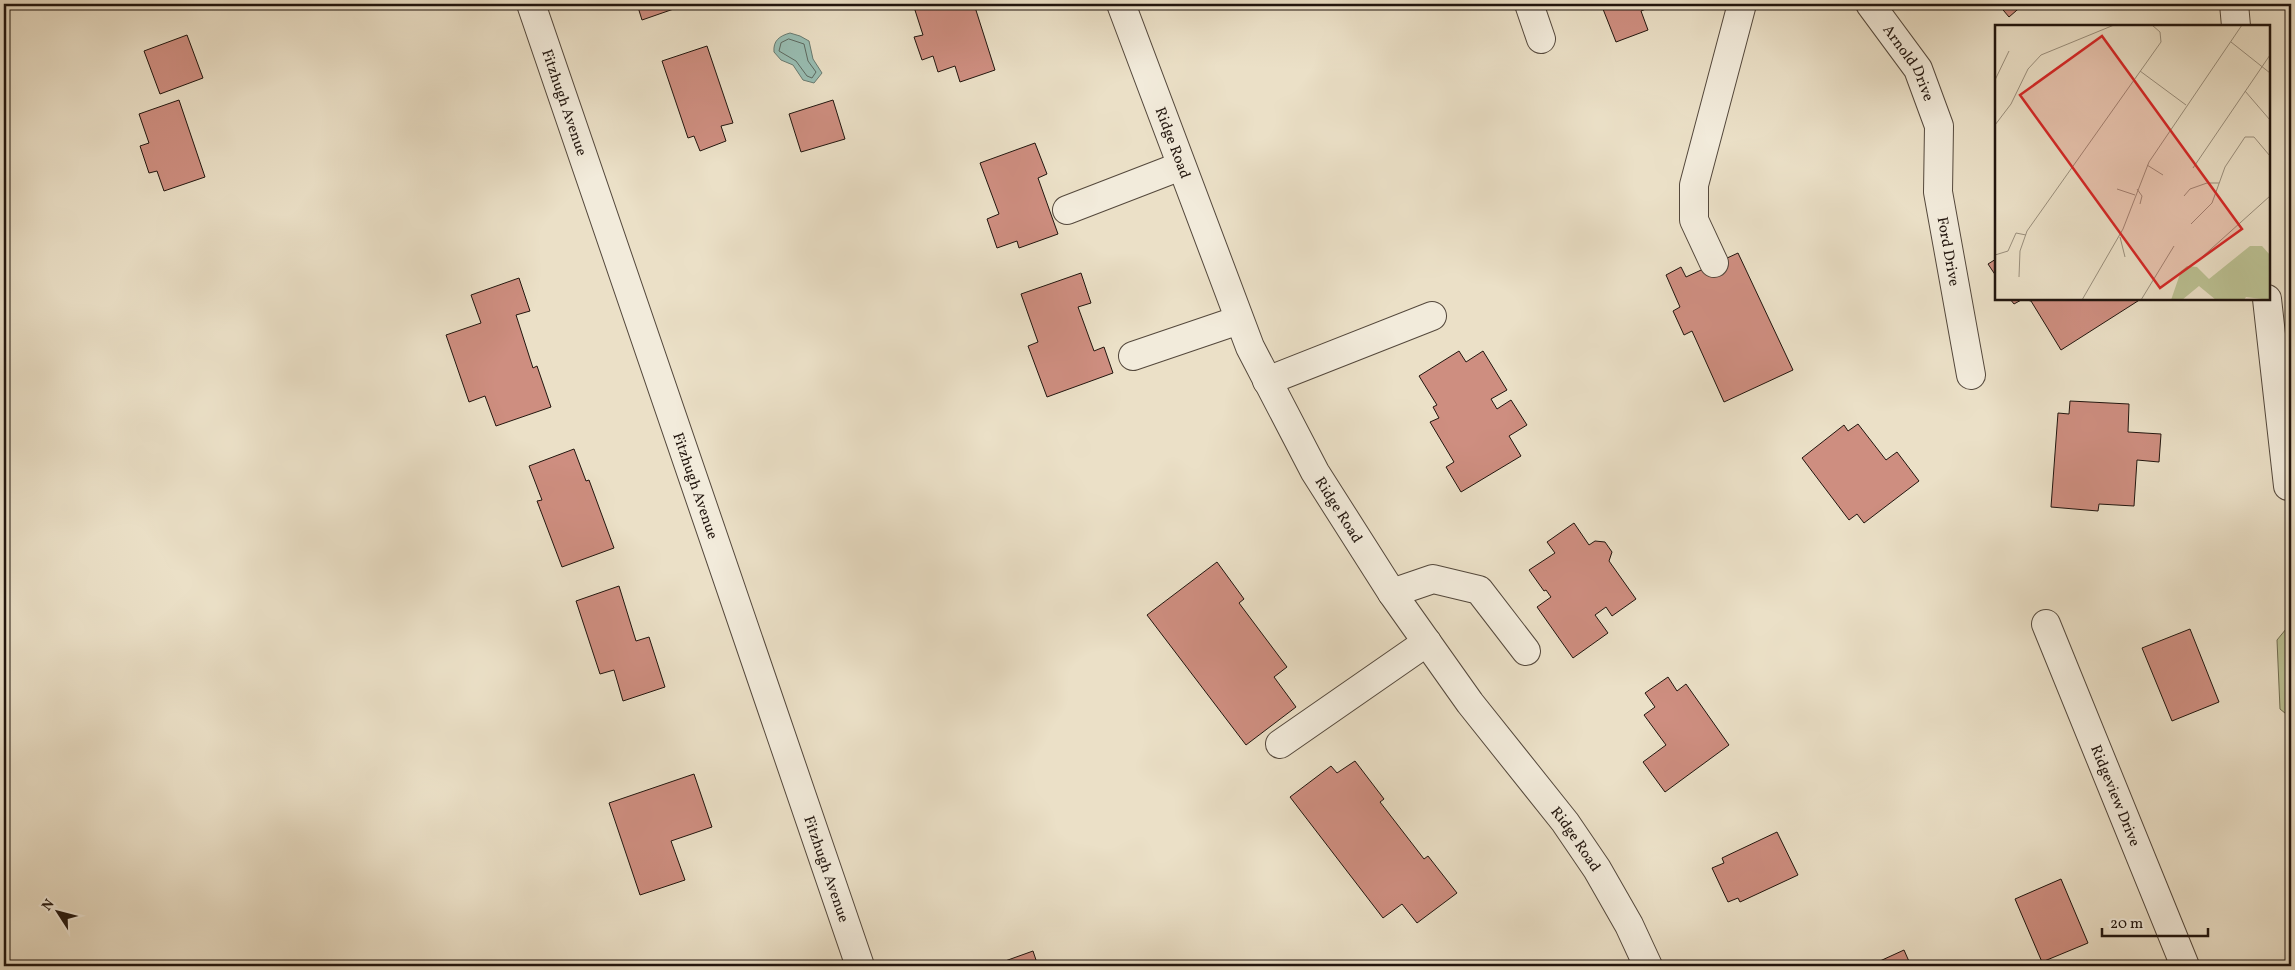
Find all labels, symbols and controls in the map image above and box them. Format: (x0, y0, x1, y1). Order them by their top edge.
street label: Arnold Drive (1877, 21, 1938, 104)
inset map (1995, 25, 2270, 300)
street label: Fitzhugh Avenue (535, 47, 591, 159)
street label: Ridge Road (1149, 104, 1195, 182)
street label: Ford Drive (1931, 215, 1964, 288)
street label: Fitzhugh Avenue (666, 430, 722, 542)
street label: Ridge Road (1309, 473, 1367, 548)
street label: Ridgeview Drive (2084, 742, 2144, 850)
street label: Ridge Road (1545, 803, 1605, 876)
street label: Fitzhugh Avenue (797, 813, 853, 925)
north arrow (32, 888, 82, 938)
text: N (38, 896, 59, 915)
scale bar (2102, 905, 2209, 937)
text: 20 m (2110, 914, 2143, 935)

